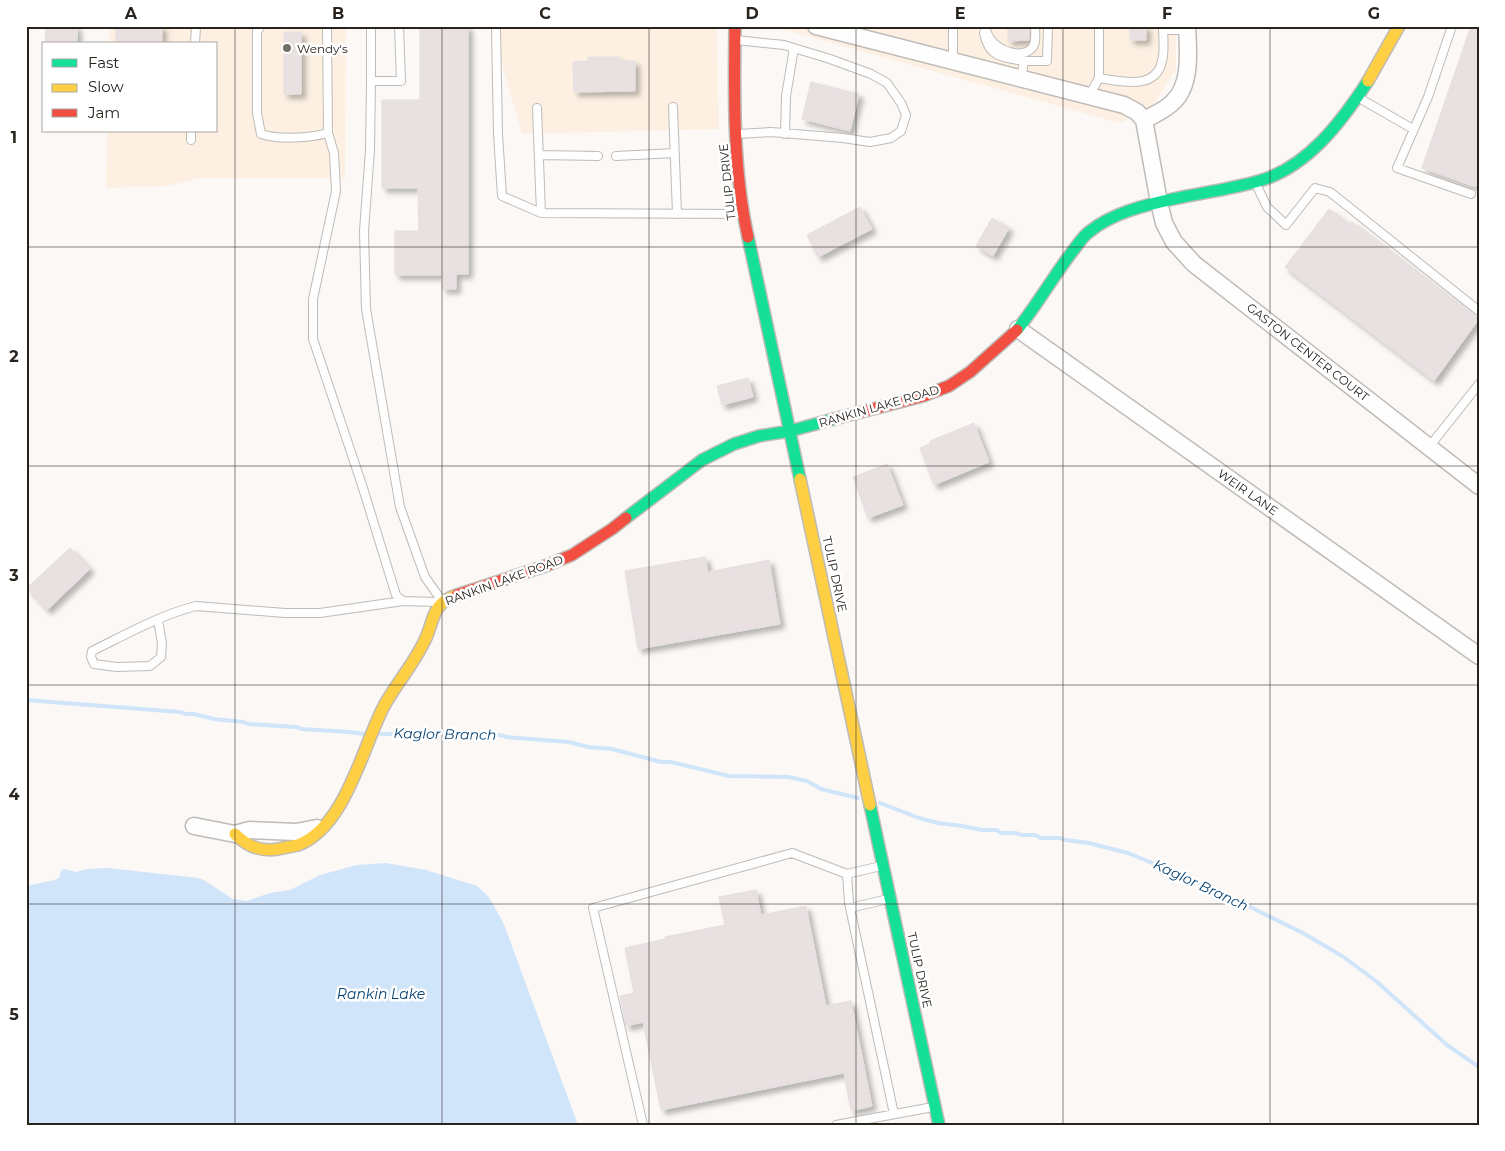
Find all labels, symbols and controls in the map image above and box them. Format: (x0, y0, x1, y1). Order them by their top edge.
text: A (124, 4, 138, 23)
text: B (332, 4, 344, 23)
text: C (539, 4, 551, 23)
text: D (745, 4, 759, 23)
text: E (955, 4, 965, 23)
text: F (1162, 4, 1172, 23)
text: G (1368, 4, 1380, 23)
place label: Wendy's (297, 41, 348, 56)
legend (42, 42, 218, 132)
marker: Wendy's (281, 42, 293, 54)
text: Fast (88, 53, 119, 72)
text: Slow (88, 77, 124, 96)
text: Jam (87, 103, 120, 122)
text: 1 (11, 128, 17, 147)
street label: TULIP DRIVE (716, 143, 738, 221)
street label: GASTON CENTER COURT (1244, 300, 1372, 404)
text: 2 (9, 347, 19, 366)
street label: RANKIN LAKE ROAD (817, 382, 941, 430)
street label: WEIR LANE (1215, 466, 1281, 518)
street label: TULIP DRIVE (820, 535, 850, 613)
street label: RANKIN LAKE ROAD (443, 552, 565, 608)
text: 3 (8, 566, 19, 585)
water label: Kaglor Branch (393, 724, 497, 744)
text: 4 (8, 785, 20, 804)
water label: Kaglor Branch (1151, 855, 1251, 915)
street label: TULIP DRIVE (905, 931, 935, 1009)
water label: Rankin Lake (337, 985, 425, 1003)
text: 5 (9, 1005, 19, 1024)

